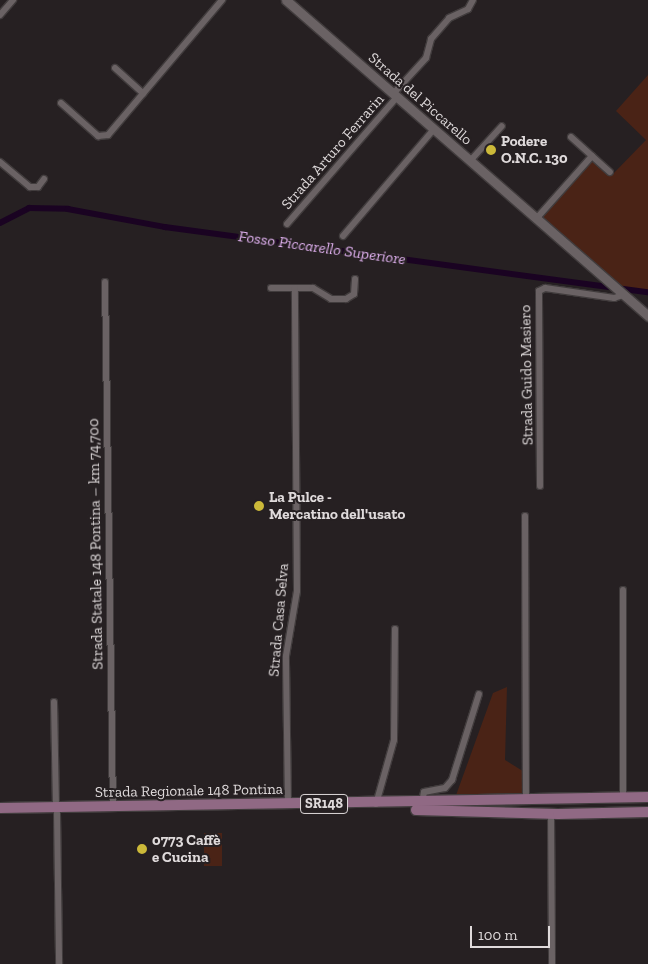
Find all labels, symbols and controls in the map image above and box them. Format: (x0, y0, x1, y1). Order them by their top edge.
street label: Strada del Piccarello (364, 49, 476, 149)
street label: Strada Arturo Ferrarin (278, 90, 388, 214)
place label: Podere O.N.C. 130 (501, 132, 568, 167)
marker: Podere O.N.C. 130 (485, 144, 497, 156)
water label: Fosso Piccarello Superiore (237, 227, 407, 269)
street label: Strada Guido Masiero (517, 305, 537, 445)
street label: Strada Statale 148 Pontina – km 74,700 (85, 418, 107, 670)
place label: La Pulce - Mercatino dell'usato (269, 488, 405, 523)
marker: La Pulce - Mercatino dell'usato (253, 500, 265, 512)
street label: Strada Casa Selva (265, 562, 293, 678)
street label: Strada Regionale 148 Pontina (95, 780, 283, 802)
road number: SR148 (299, 792, 349, 816)
place label: 0773 Caffè e Cucina (152, 831, 220, 866)
marker: 0773 Caffè e Cucina (136, 843, 148, 855)
scale bar (473, 916, 553, 948)
text: 100 m (478, 926, 517, 944)

